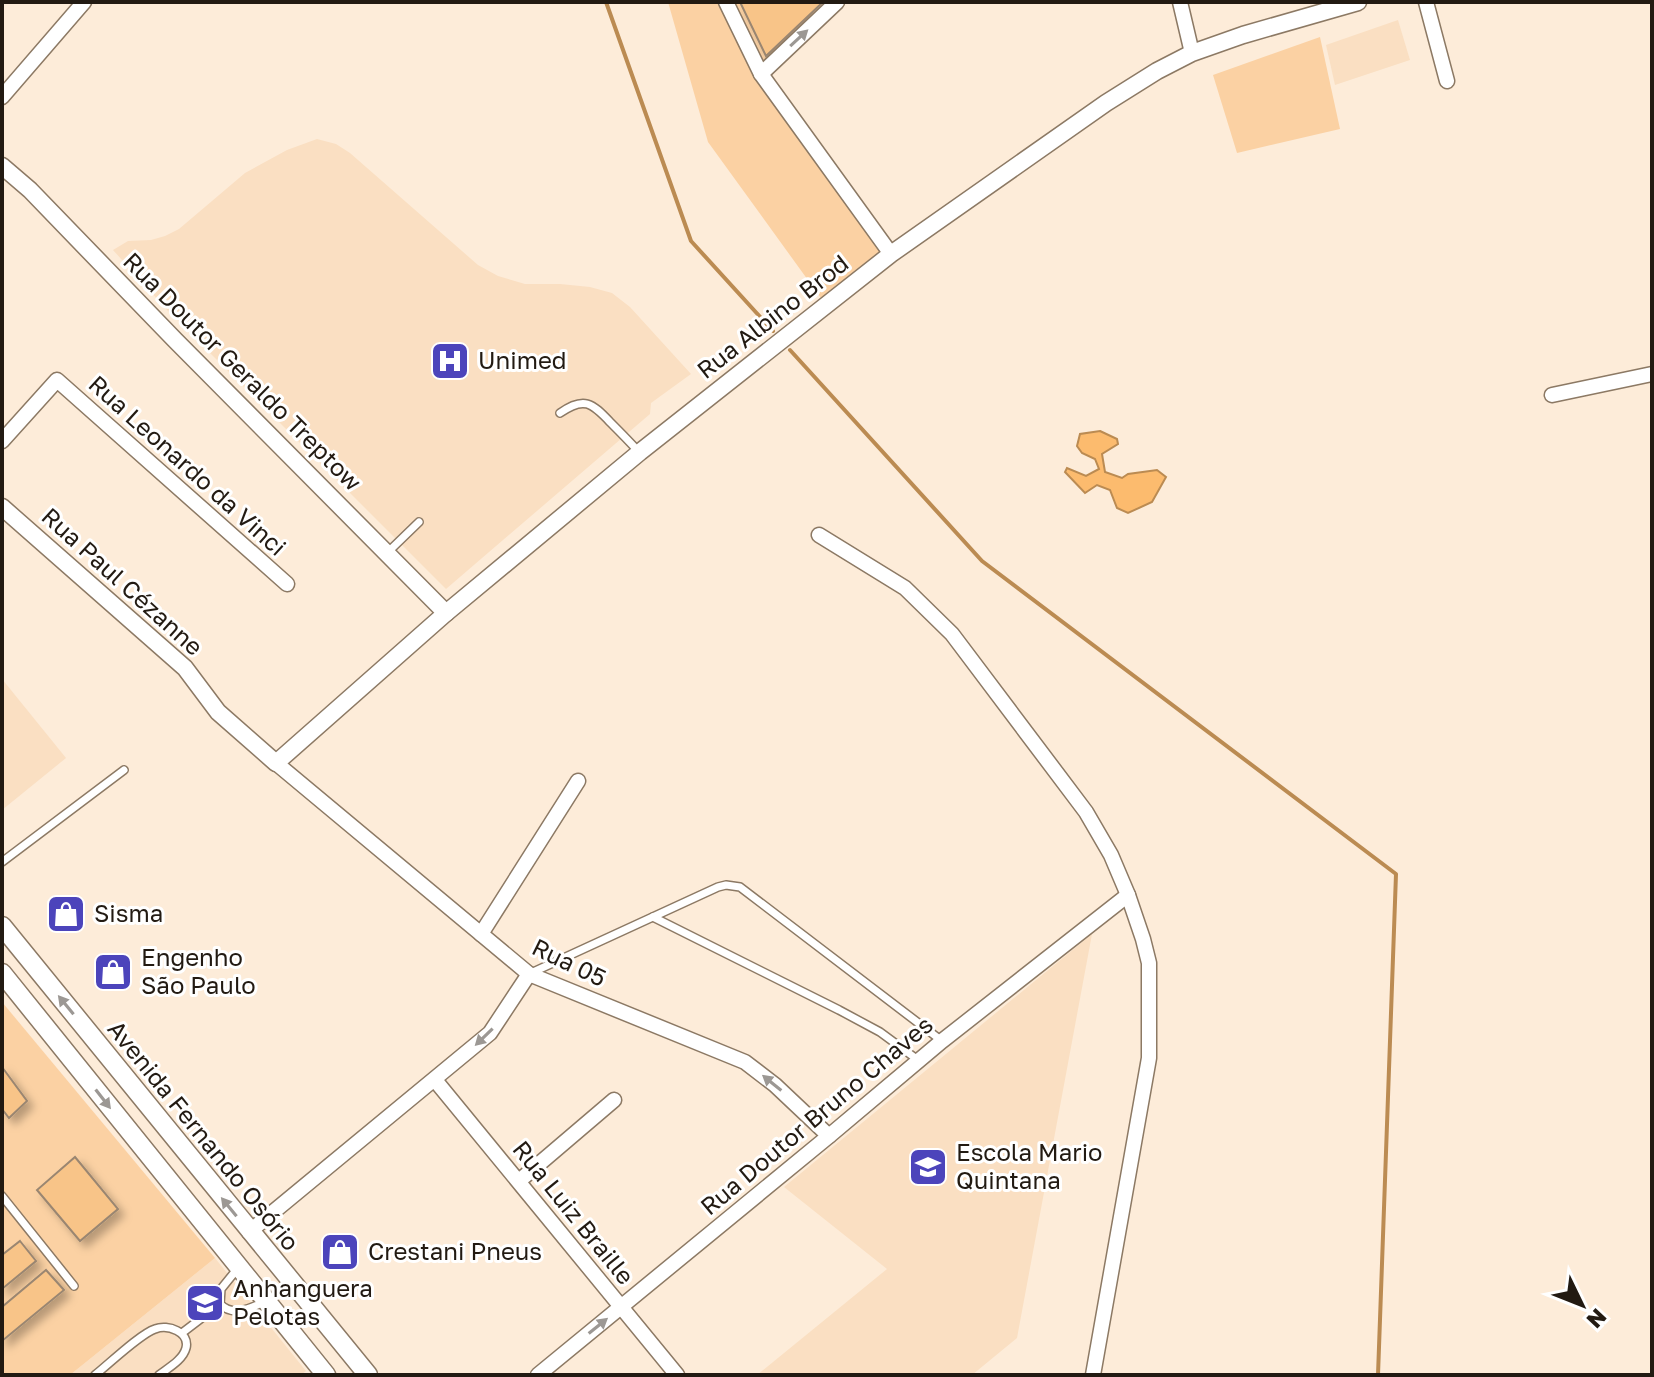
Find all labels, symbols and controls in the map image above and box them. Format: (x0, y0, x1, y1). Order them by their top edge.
one-way arrow (790, 29, 809, 47)
street label: Rua Doutor Geraldo Treptow (118, 246, 368, 496)
street label: Rua Albino Brod (691, 248, 853, 384)
hospital icon: Unimed (429, 340, 471, 382)
place label: Unimed (478, 345, 567, 374)
street label: Rua Leonardo da Vinci (83, 369, 293, 561)
street label: Rua Paul Cézanne (37, 501, 209, 661)
shop icon: Sisma (45, 893, 87, 935)
place label: Sisma (94, 898, 163, 927)
street label: Rua 05 (528, 931, 611, 992)
place label: Engenho São Paulo (141, 942, 256, 999)
shop icon: Engenho São Paulo (92, 951, 134, 993)
one-way arrow (58, 995, 75, 1015)
street label: Rua Doutor Bruno Chaves (694, 1009, 938, 1220)
street label: Avenida Fernando Osório (102, 1014, 306, 1256)
one-way arrow (475, 1027, 494, 1045)
one-way arrow (762, 1075, 782, 1092)
one-way arrow (95, 1089, 111, 1109)
street label: Rua Luiz Braille (507, 1134, 641, 1290)
place label: Escola Mario Quintana (956, 1137, 1102, 1194)
school or university icon: Escola Mario Quintana (907, 1146, 949, 1188)
one-way arrow (222, 1197, 238, 1217)
shop icon: Crestani Pneus (319, 1231, 361, 1273)
place label: Crestani Pneus (368, 1236, 542, 1265)
north arrow (1542, 1265, 1622, 1345)
place label: Anhanguera Pelotas (233, 1273, 373, 1330)
school or university icon: Anhanguera Pelotas (184, 1282, 226, 1324)
text: N (1581, 1304, 1613, 1334)
one-way arrow (588, 1318, 608, 1335)

